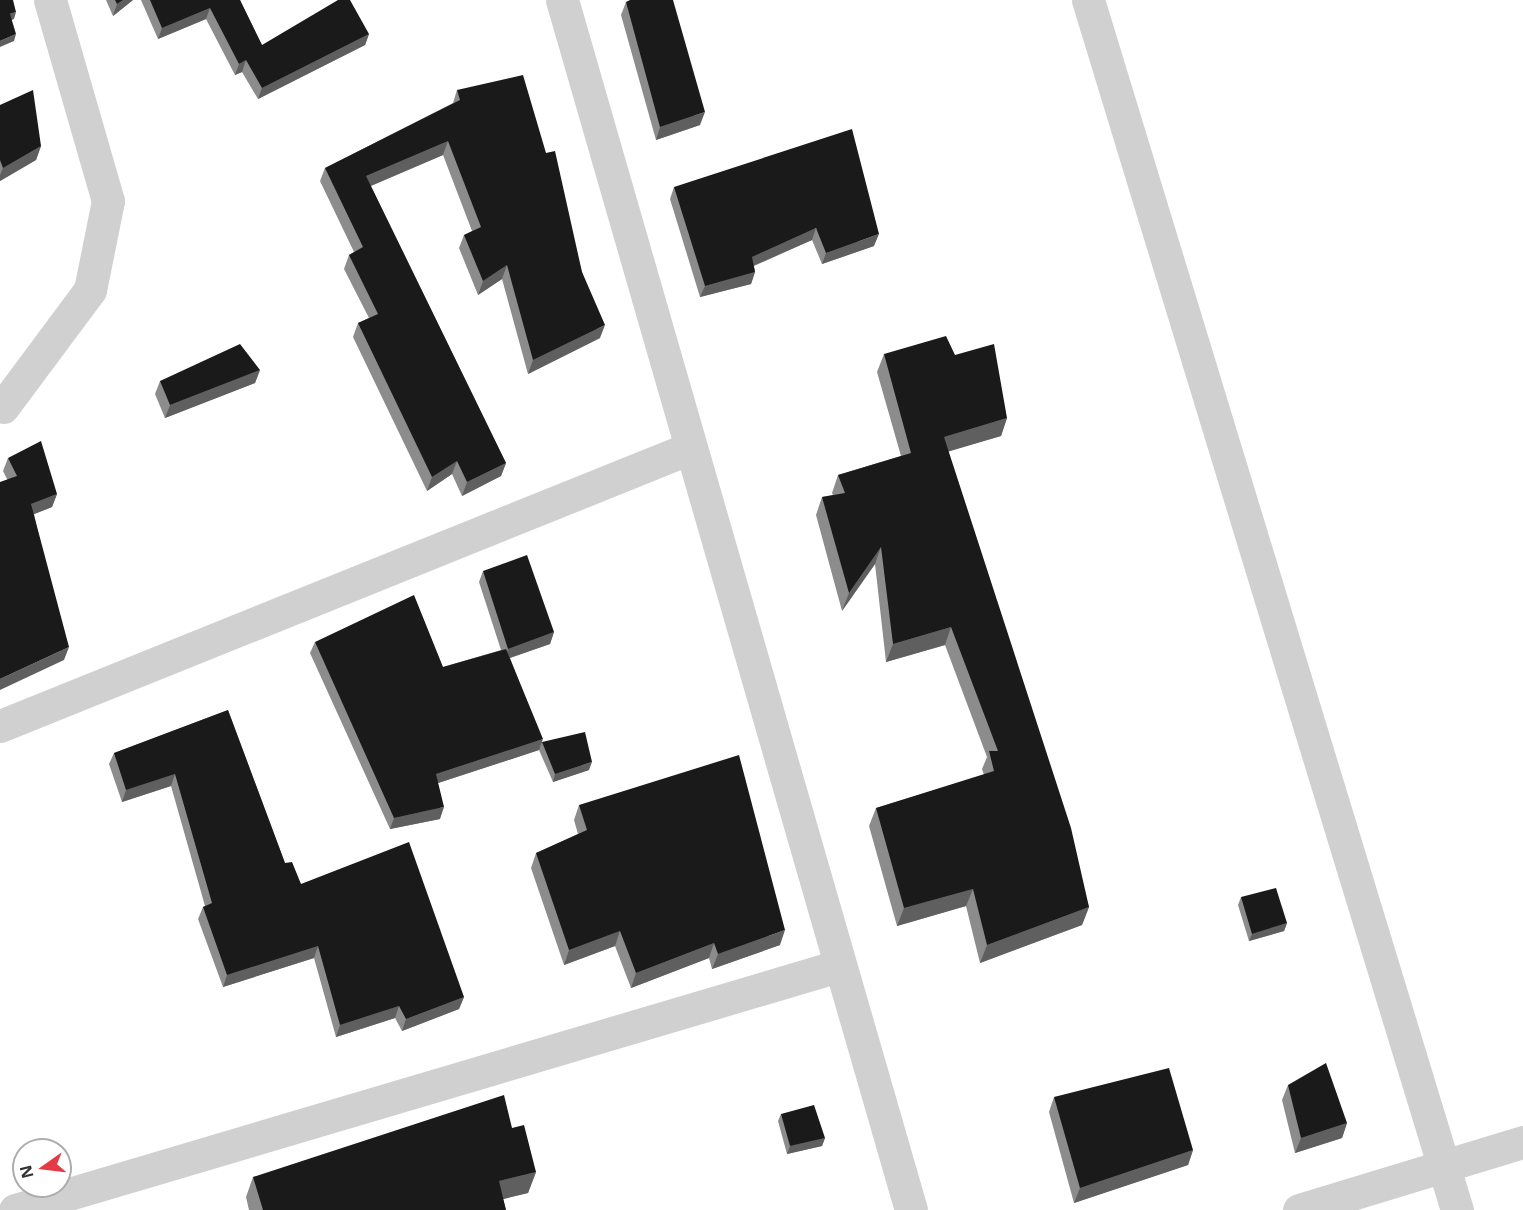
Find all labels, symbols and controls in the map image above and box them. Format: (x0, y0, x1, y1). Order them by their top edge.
north arrow (12, 1138, 72, 1198)
text: N (14, 1163, 39, 1181)

